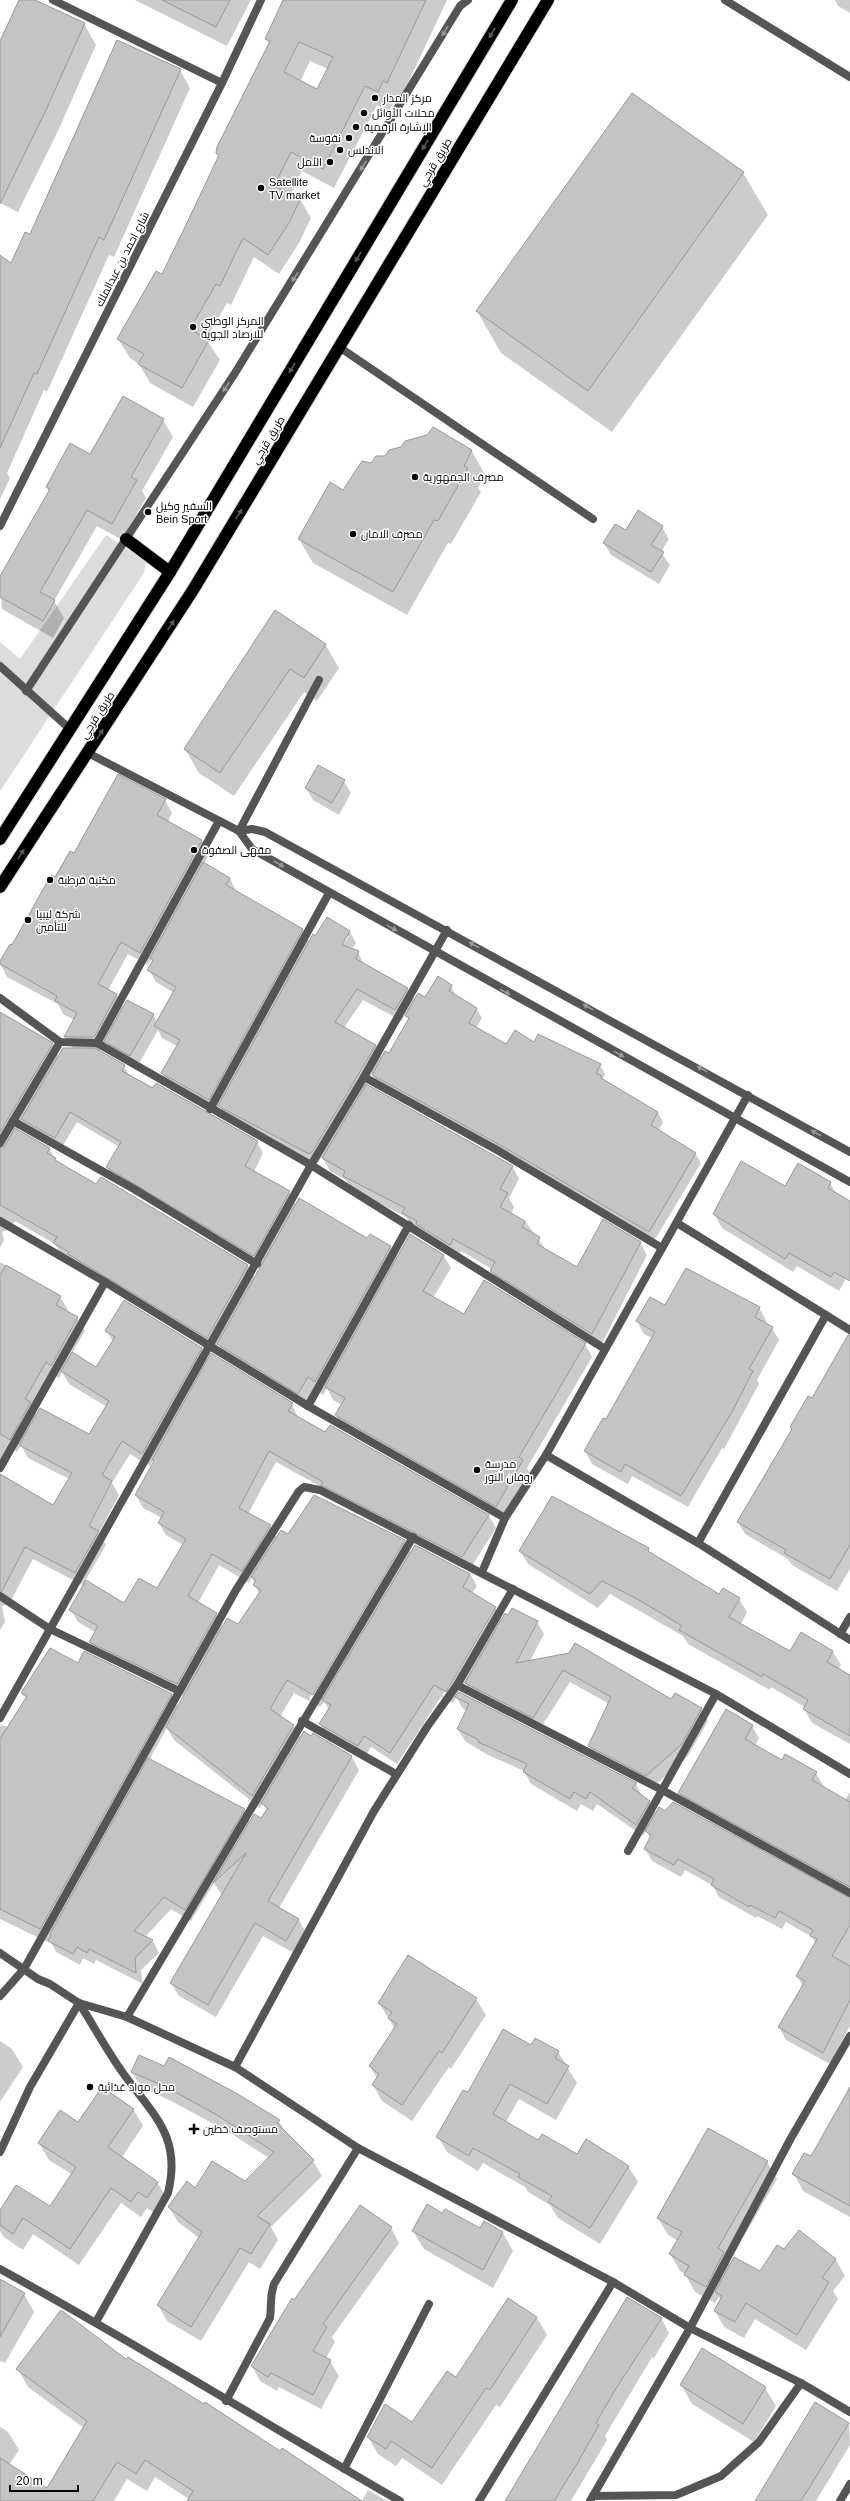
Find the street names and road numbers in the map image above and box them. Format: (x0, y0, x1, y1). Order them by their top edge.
street label: طريق قرجي (416, 136, 457, 190)
street label: شارع احمد بن عبدالملك (93, 210, 153, 309)
street label: طريق قرجي (249, 414, 290, 468)
street label: طريق قرجي (77, 689, 119, 743)

